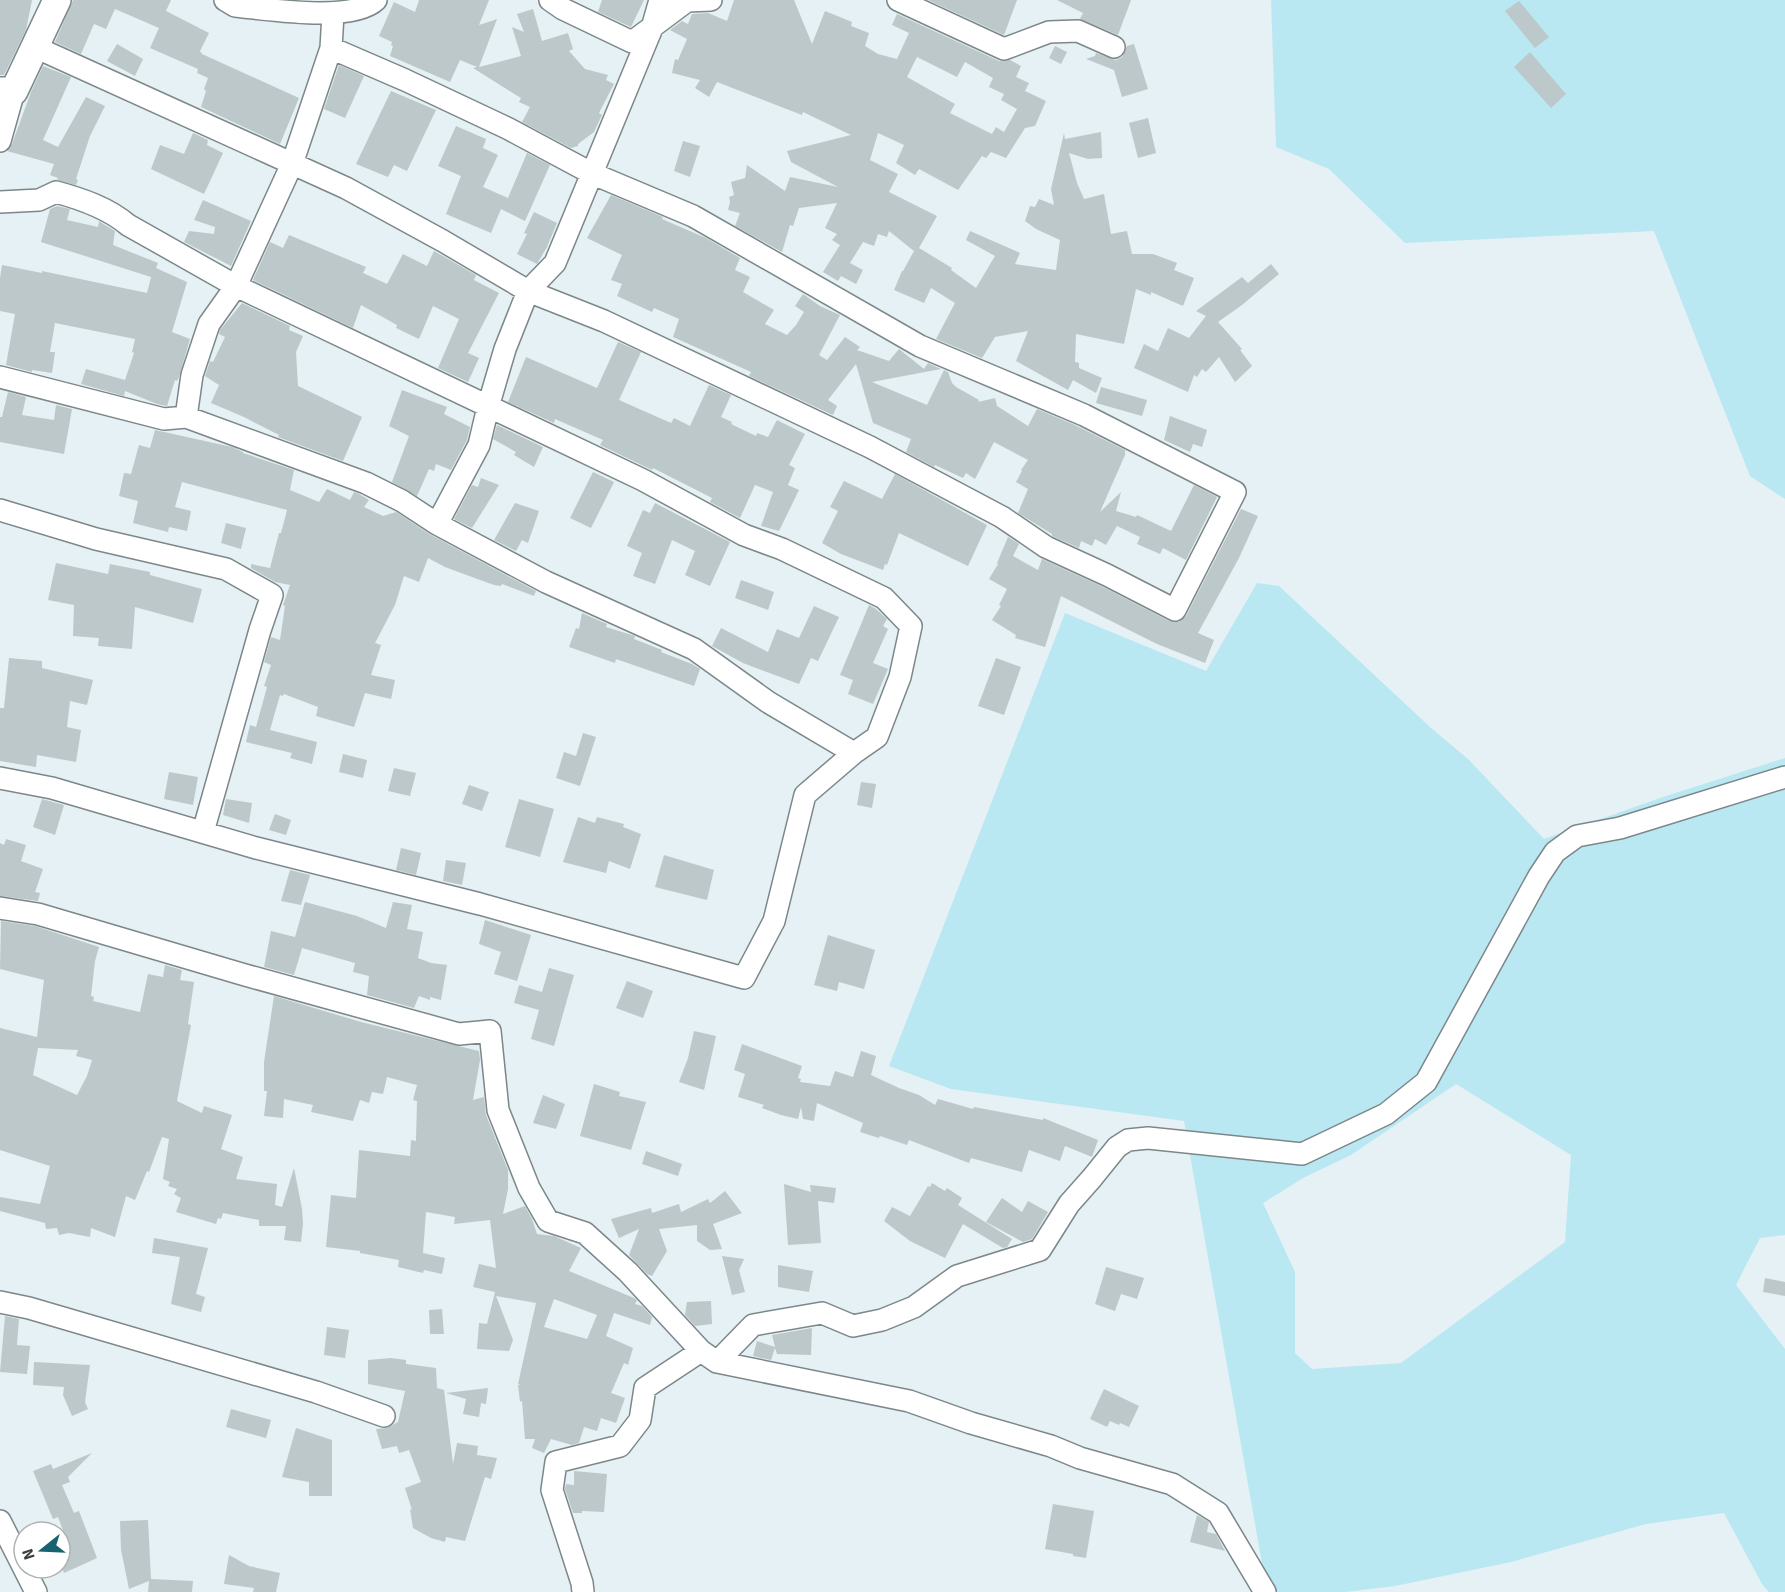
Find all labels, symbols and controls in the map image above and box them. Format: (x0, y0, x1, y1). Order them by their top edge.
north arrow (12, 1520, 72, 1580)
text: N (17, 1546, 41, 1563)

